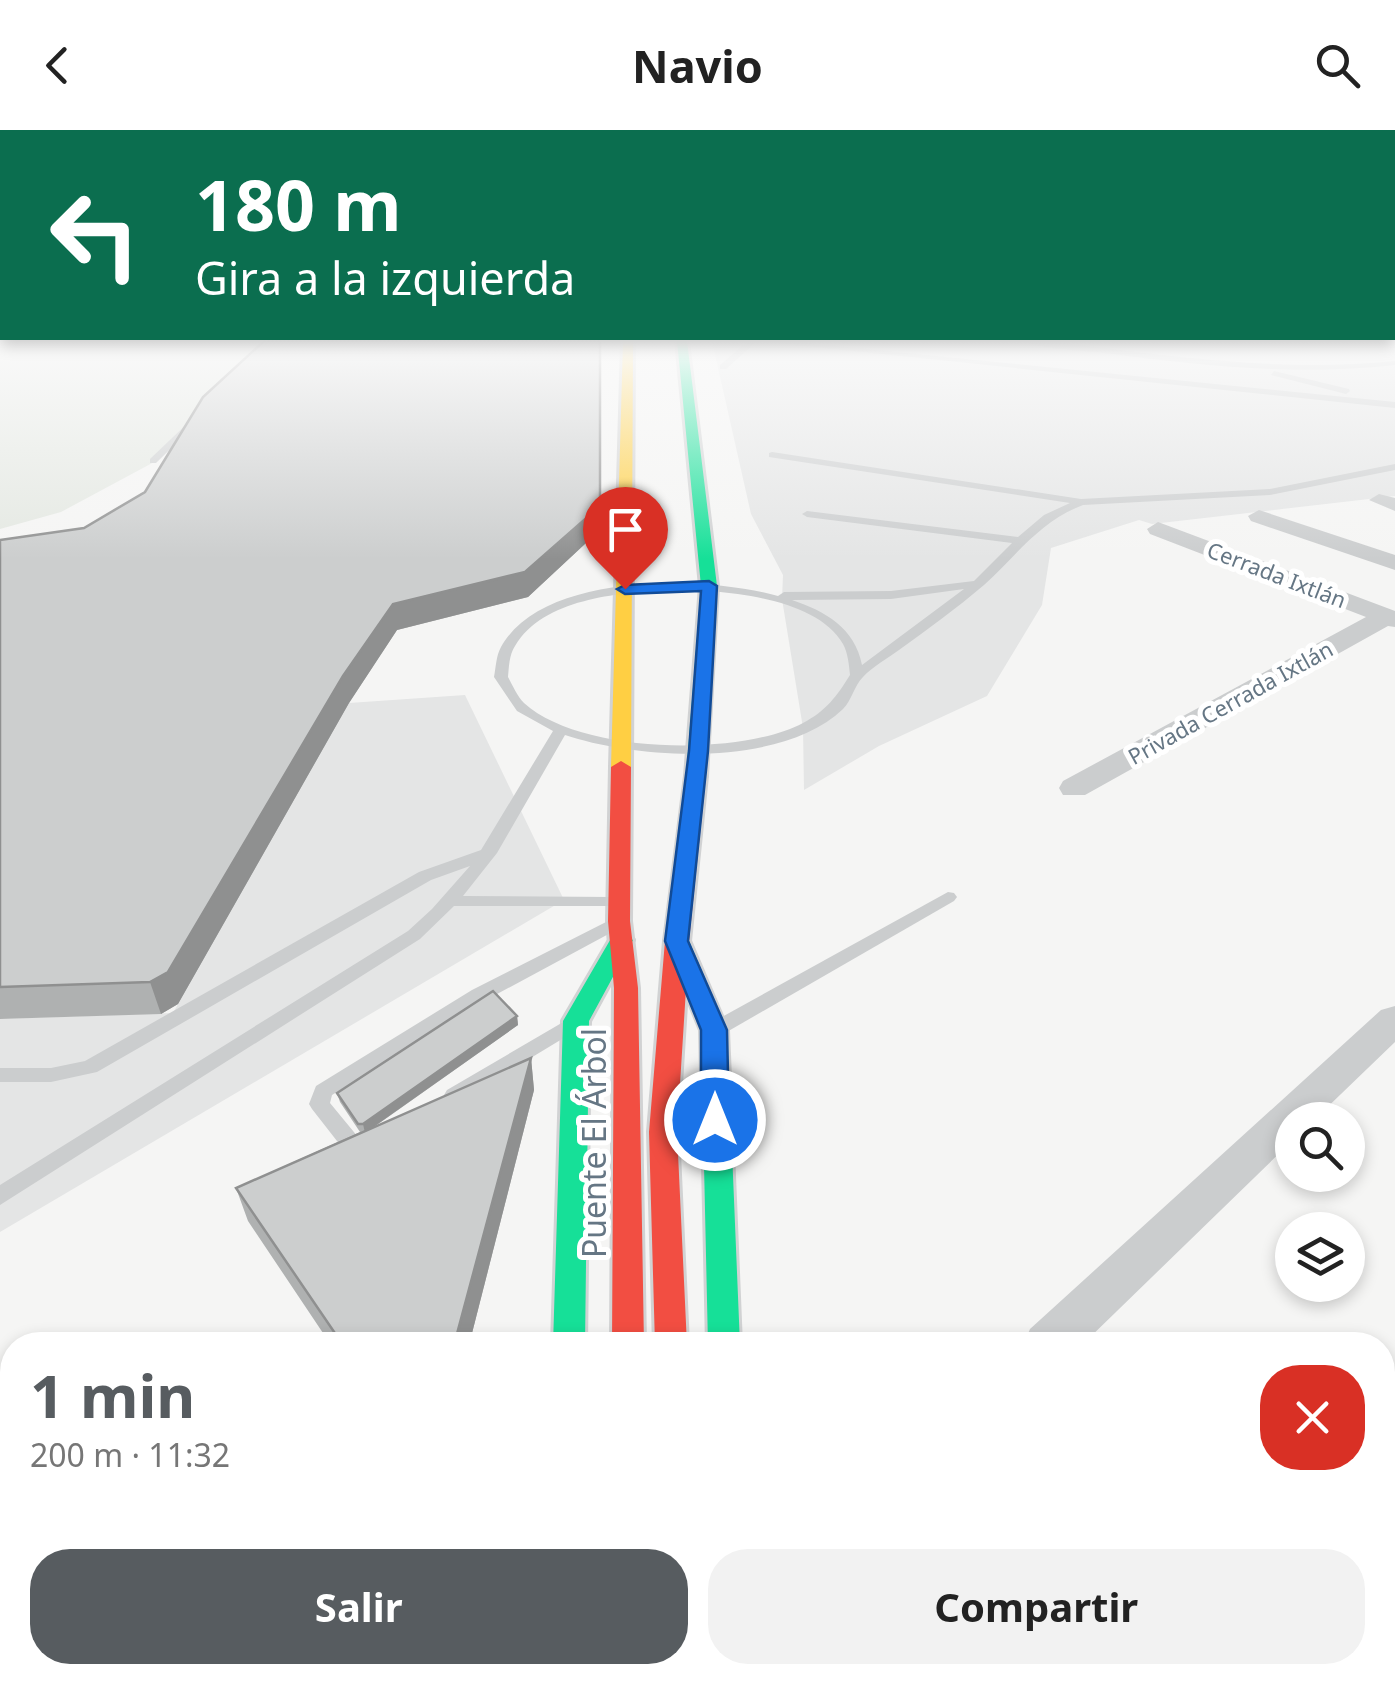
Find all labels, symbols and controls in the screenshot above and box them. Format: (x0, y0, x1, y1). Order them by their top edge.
text: Navio (632, 35, 763, 96)
icon: back (30, 38, 85, 93)
icon: search (1310, 38, 1365, 93)
text: 180 m (195, 156, 402, 252)
icon: left (30, 170, 160, 300)
text: Gira a la izquierda (195, 247, 575, 308)
pin (583, 487, 668, 590)
icon: arrive (598, 502, 653, 557)
street label: Cerrada Ixtlán (1203, 534, 1351, 614)
street label: Privada Cerrada Ixtlán (1122, 633, 1338, 771)
street label: Puente El Árbol (572, 1028, 615, 1258)
position arrow (663, 1068, 767, 1172)
map controls (1275, 1102, 1365, 1302)
button: search (1275, 1102, 1365, 1192)
button: layers (1275, 1212, 1365, 1302)
text: 1 min (30, 1354, 195, 1436)
button: close (1260, 1365, 1365, 1470)
text: 200 m · 11:32 (30, 1433, 230, 1476)
button: Salir (30, 1549, 688, 1664)
button: Compartir (708, 1549, 1365, 1664)

